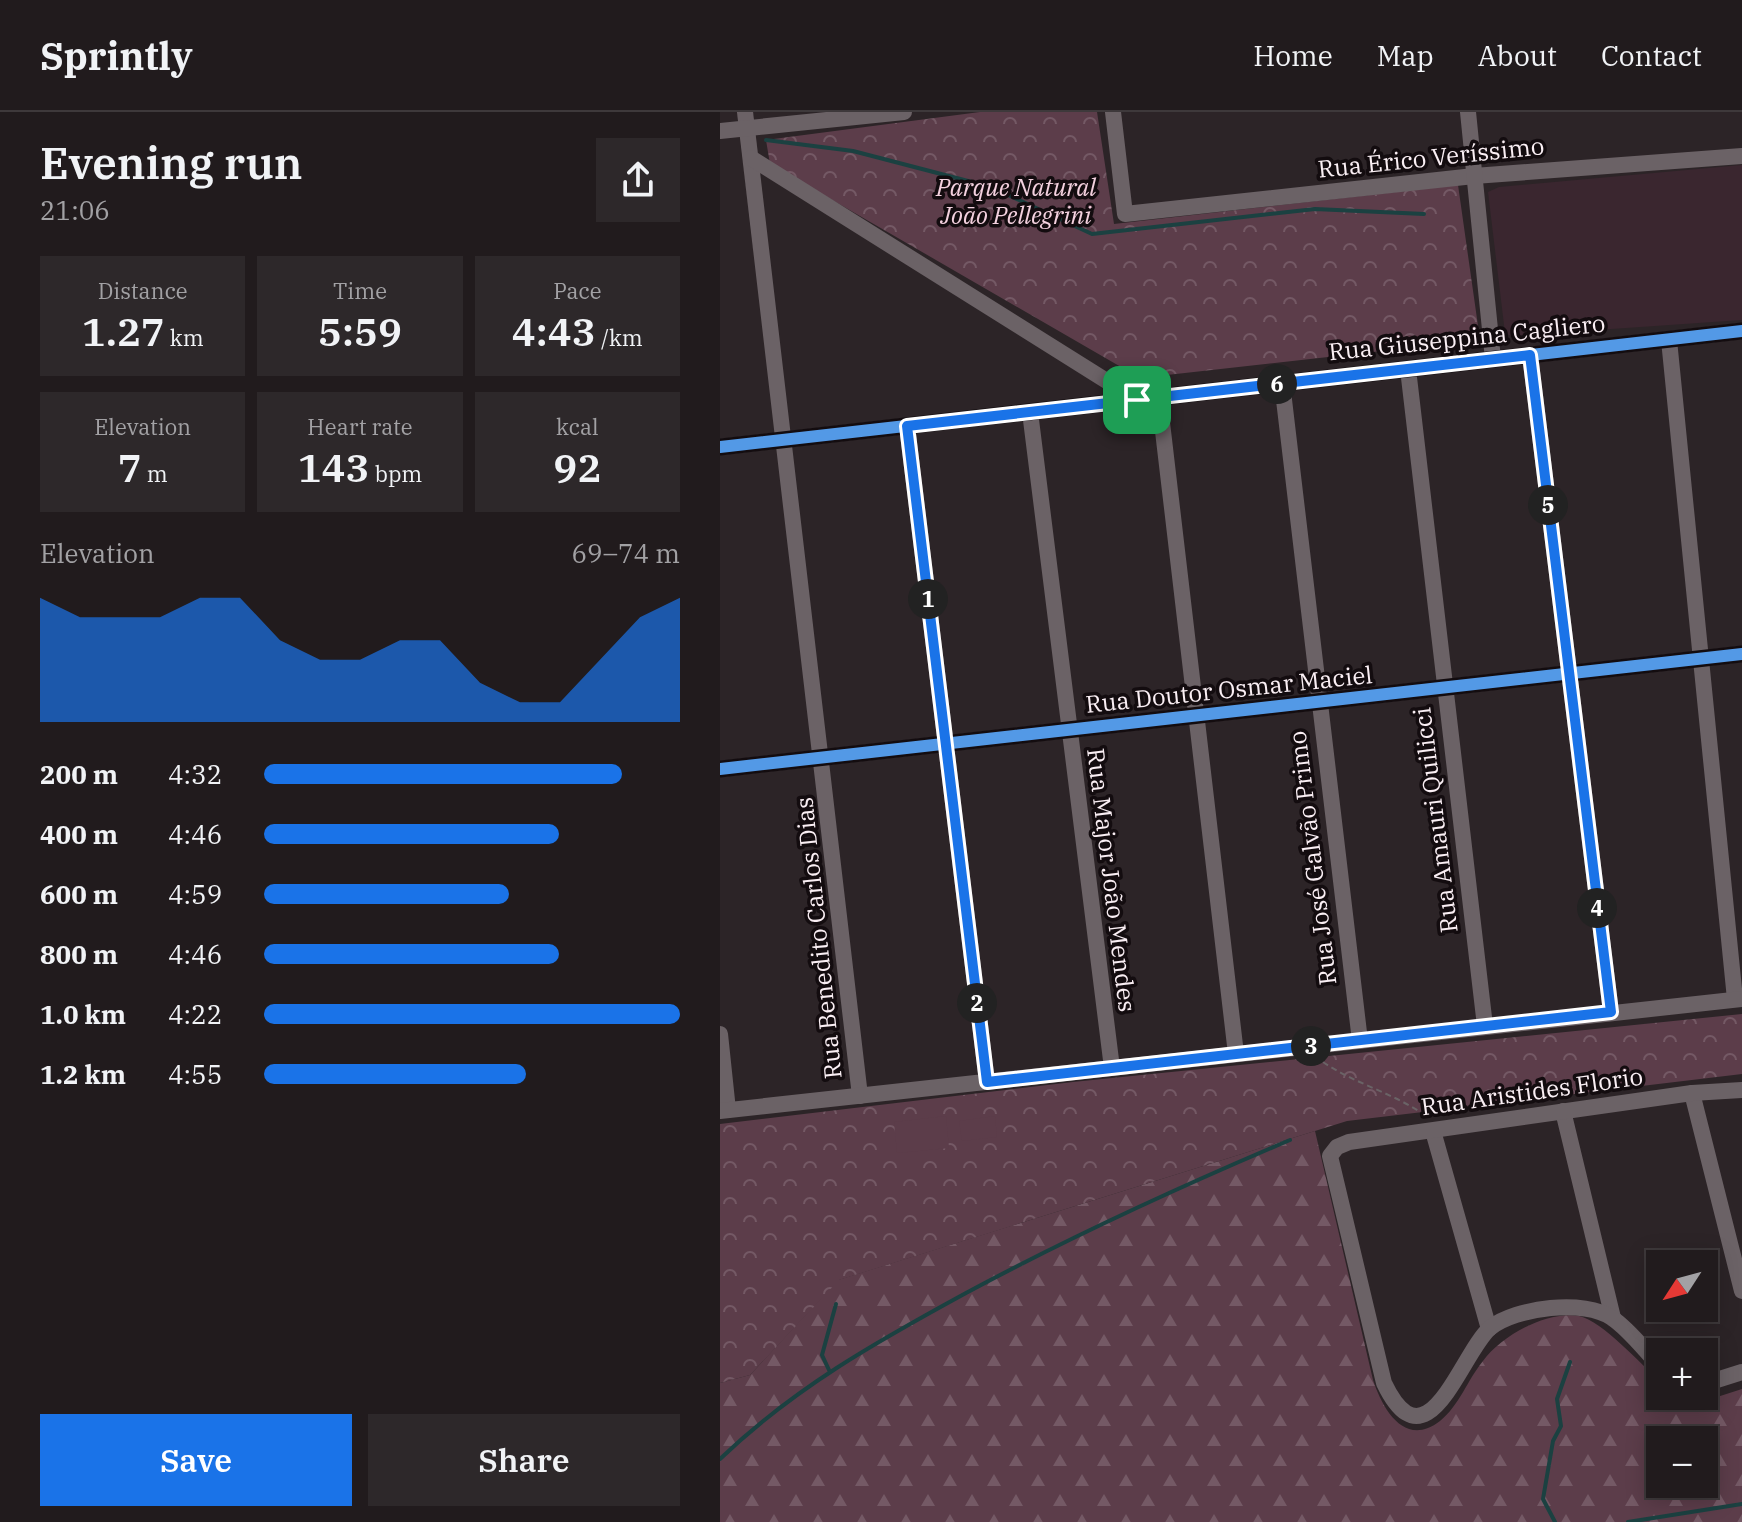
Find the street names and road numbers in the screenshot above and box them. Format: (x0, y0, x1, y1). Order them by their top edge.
street label: Rua Érico Veríssimo (1316, 129, 1546, 185)
street label: Rua Giuseppina Cagliero (1327, 307, 1607, 367)
street label: Rua Doutor Osmar Maciel (1084, 658, 1374, 720)
street label: Rua Amauri Quilicci (1405, 706, 1465, 935)
street label: Rua José Galvão Primo (1281, 729, 1343, 987)
street label: Rua Major João Mendes (1080, 746, 1144, 1014)
street label: Rua Benedito Carlos Dias (787, 796, 849, 1081)
street label: Rua Aristides Florio (1419, 1060, 1645, 1122)

